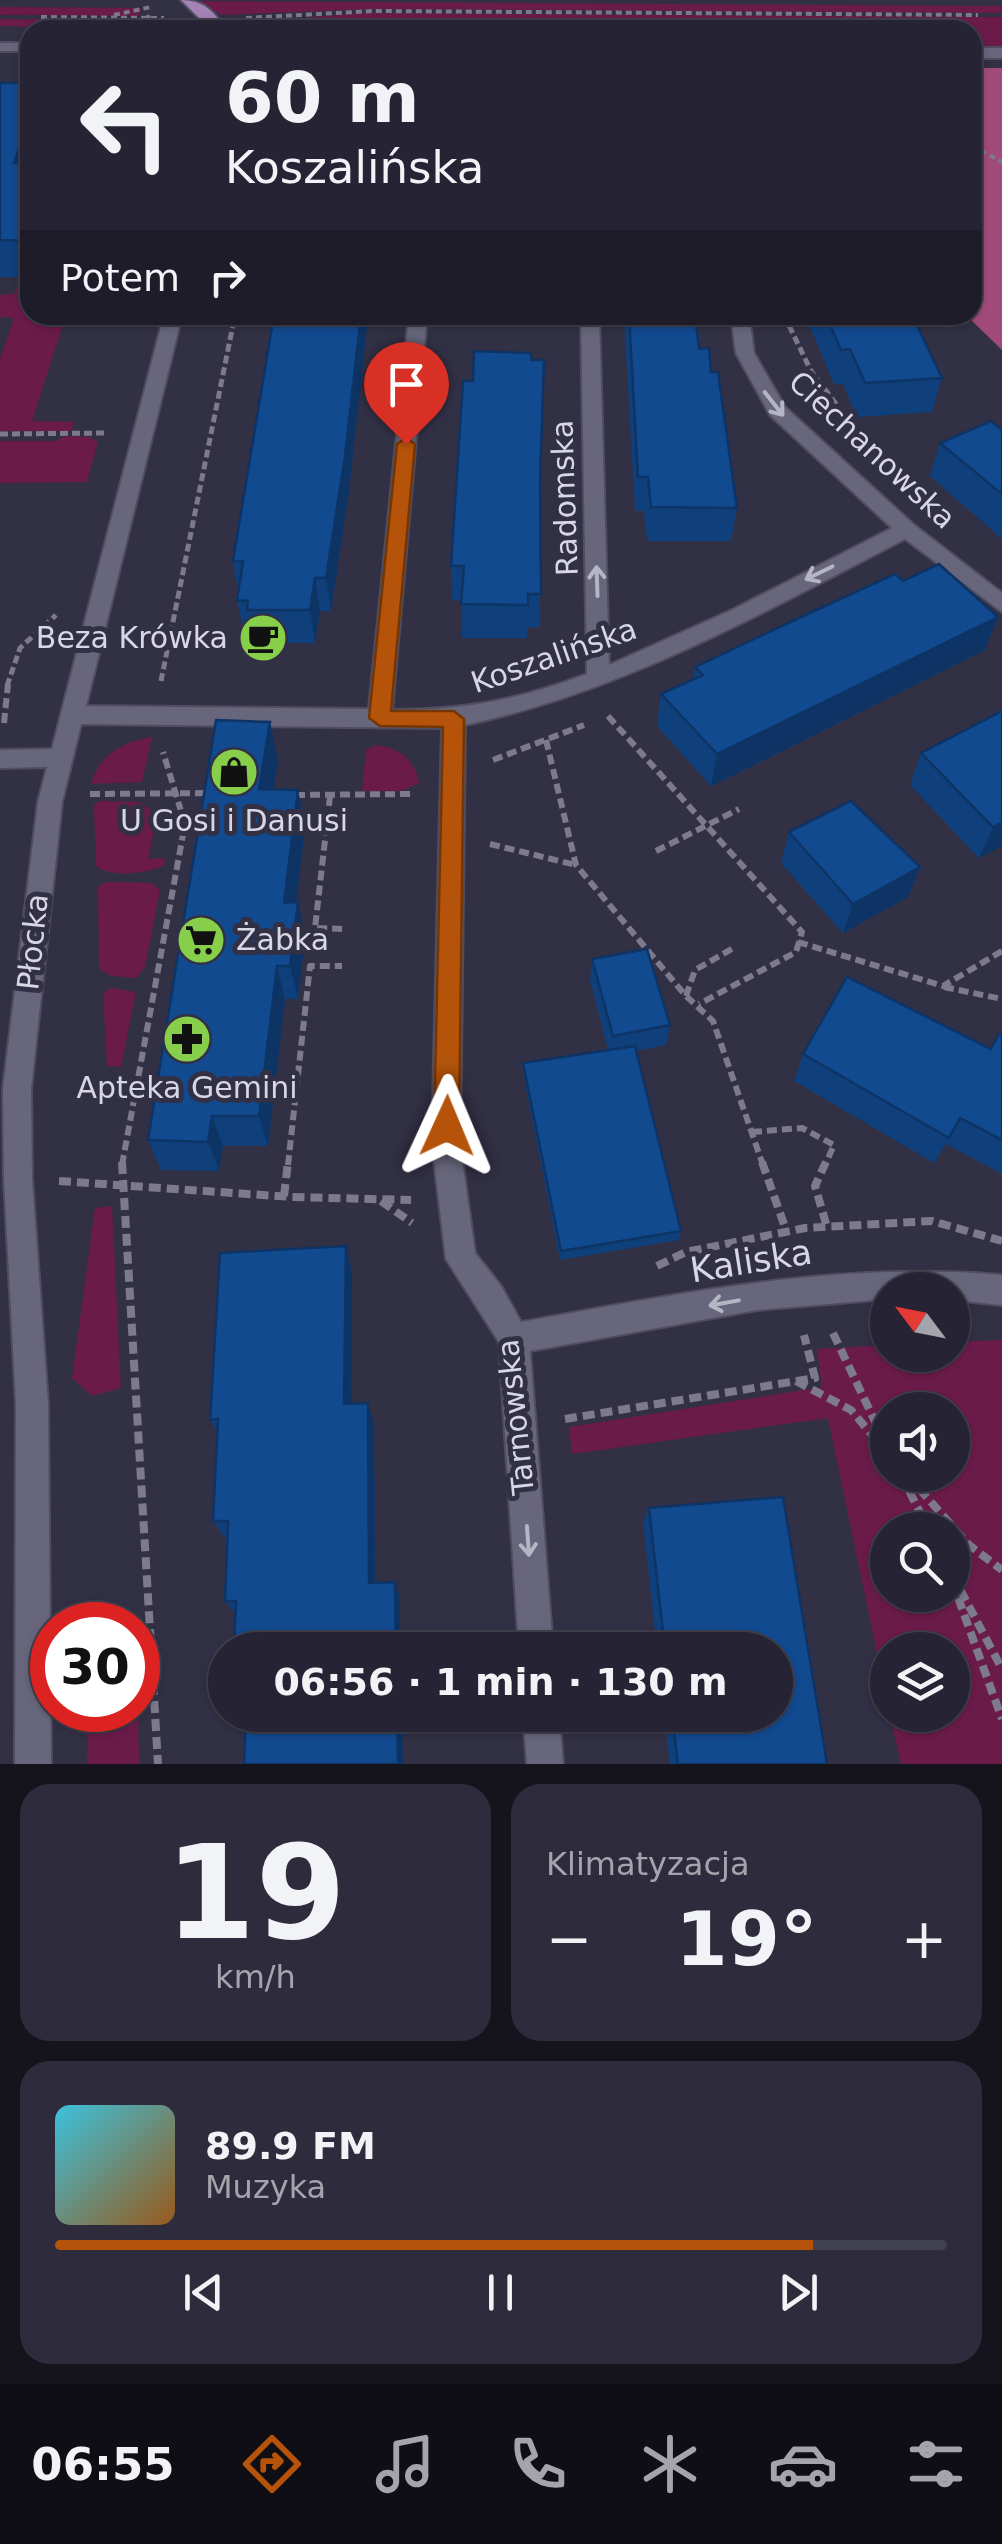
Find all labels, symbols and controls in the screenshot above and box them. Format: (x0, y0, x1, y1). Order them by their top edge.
text: 60 m (225, 57, 420, 139)
icon: left (60, 60, 190, 190)
text: Koszalińska (225, 141, 484, 194)
icon: right (200, 250, 255, 305)
text: Potem (60, 256, 180, 300)
pin (364, 342, 449, 445)
icon: arrive (379, 357, 434, 412)
street label: Ciechanowska (782, 364, 963, 536)
one-way arrow (764, 390, 785, 417)
street label: Radomska (544, 419, 585, 577)
one-way arrow (805, 565, 835, 584)
one-way arrow (588, 566, 607, 598)
street label: Koszalińska (466, 611, 641, 700)
cafe icon: Beza Krówka (237, 612, 289, 664)
place label: Beza Krówka (36, 620, 228, 655)
shop icon: U Gosi i Danusi (208, 746, 260, 798)
place label: U Gosi i Danusi (120, 803, 348, 838)
street label: Płocka (10, 892, 55, 992)
supermarket icon: Żabka (175, 914, 227, 966)
place label: Żabka (236, 922, 329, 957)
pharmacy icon: Apteka Gemini (161, 1013, 213, 1065)
place label: Apteka Gemini (76, 1070, 298, 1105)
position arrow (395, 1074, 499, 1178)
street label: Kaliska (687, 1232, 815, 1290)
north arrow (870, 1272, 970, 1372)
map controls (870, 1272, 970, 1732)
one-way arrow (708, 1294, 740, 1313)
street label: Tarnowska (490, 1337, 541, 1498)
button: sound (870, 1392, 970, 1492)
button: search (870, 1512, 970, 1612)
one-way arrow (519, 1524, 538, 1556)
speed limit sign: 30 (30, 1602, 160, 1732)
button: layers (870, 1632, 970, 1732)
text: 06:56 · 1 min · 130 m (273, 1660, 728, 1704)
text: 19 (165, 1817, 346, 1969)
text: Klimatyzacja (546, 1845, 750, 1883)
text: 19° (676, 1895, 817, 1983)
text: − (546, 1907, 592, 1971)
text: + (901, 1907, 947, 1971)
text: km/h (215, 1958, 296, 1996)
text: 89.9 FM (205, 2124, 376, 2168)
text: Muzyka (205, 2168, 326, 2206)
icon: previous (176, 2265, 231, 2320)
icon: pause (473, 2265, 528, 2320)
icon: next (771, 2265, 826, 2320)
icon: directions (237, 2429, 307, 2499)
icon: music (370, 2429, 440, 2499)
icon: phone (503, 2429, 573, 2499)
icon: climate (635, 2429, 705, 2499)
icon: car (768, 2429, 838, 2499)
icon: filters (901, 2429, 971, 2499)
text: 06:55 (31, 2438, 175, 2491)

